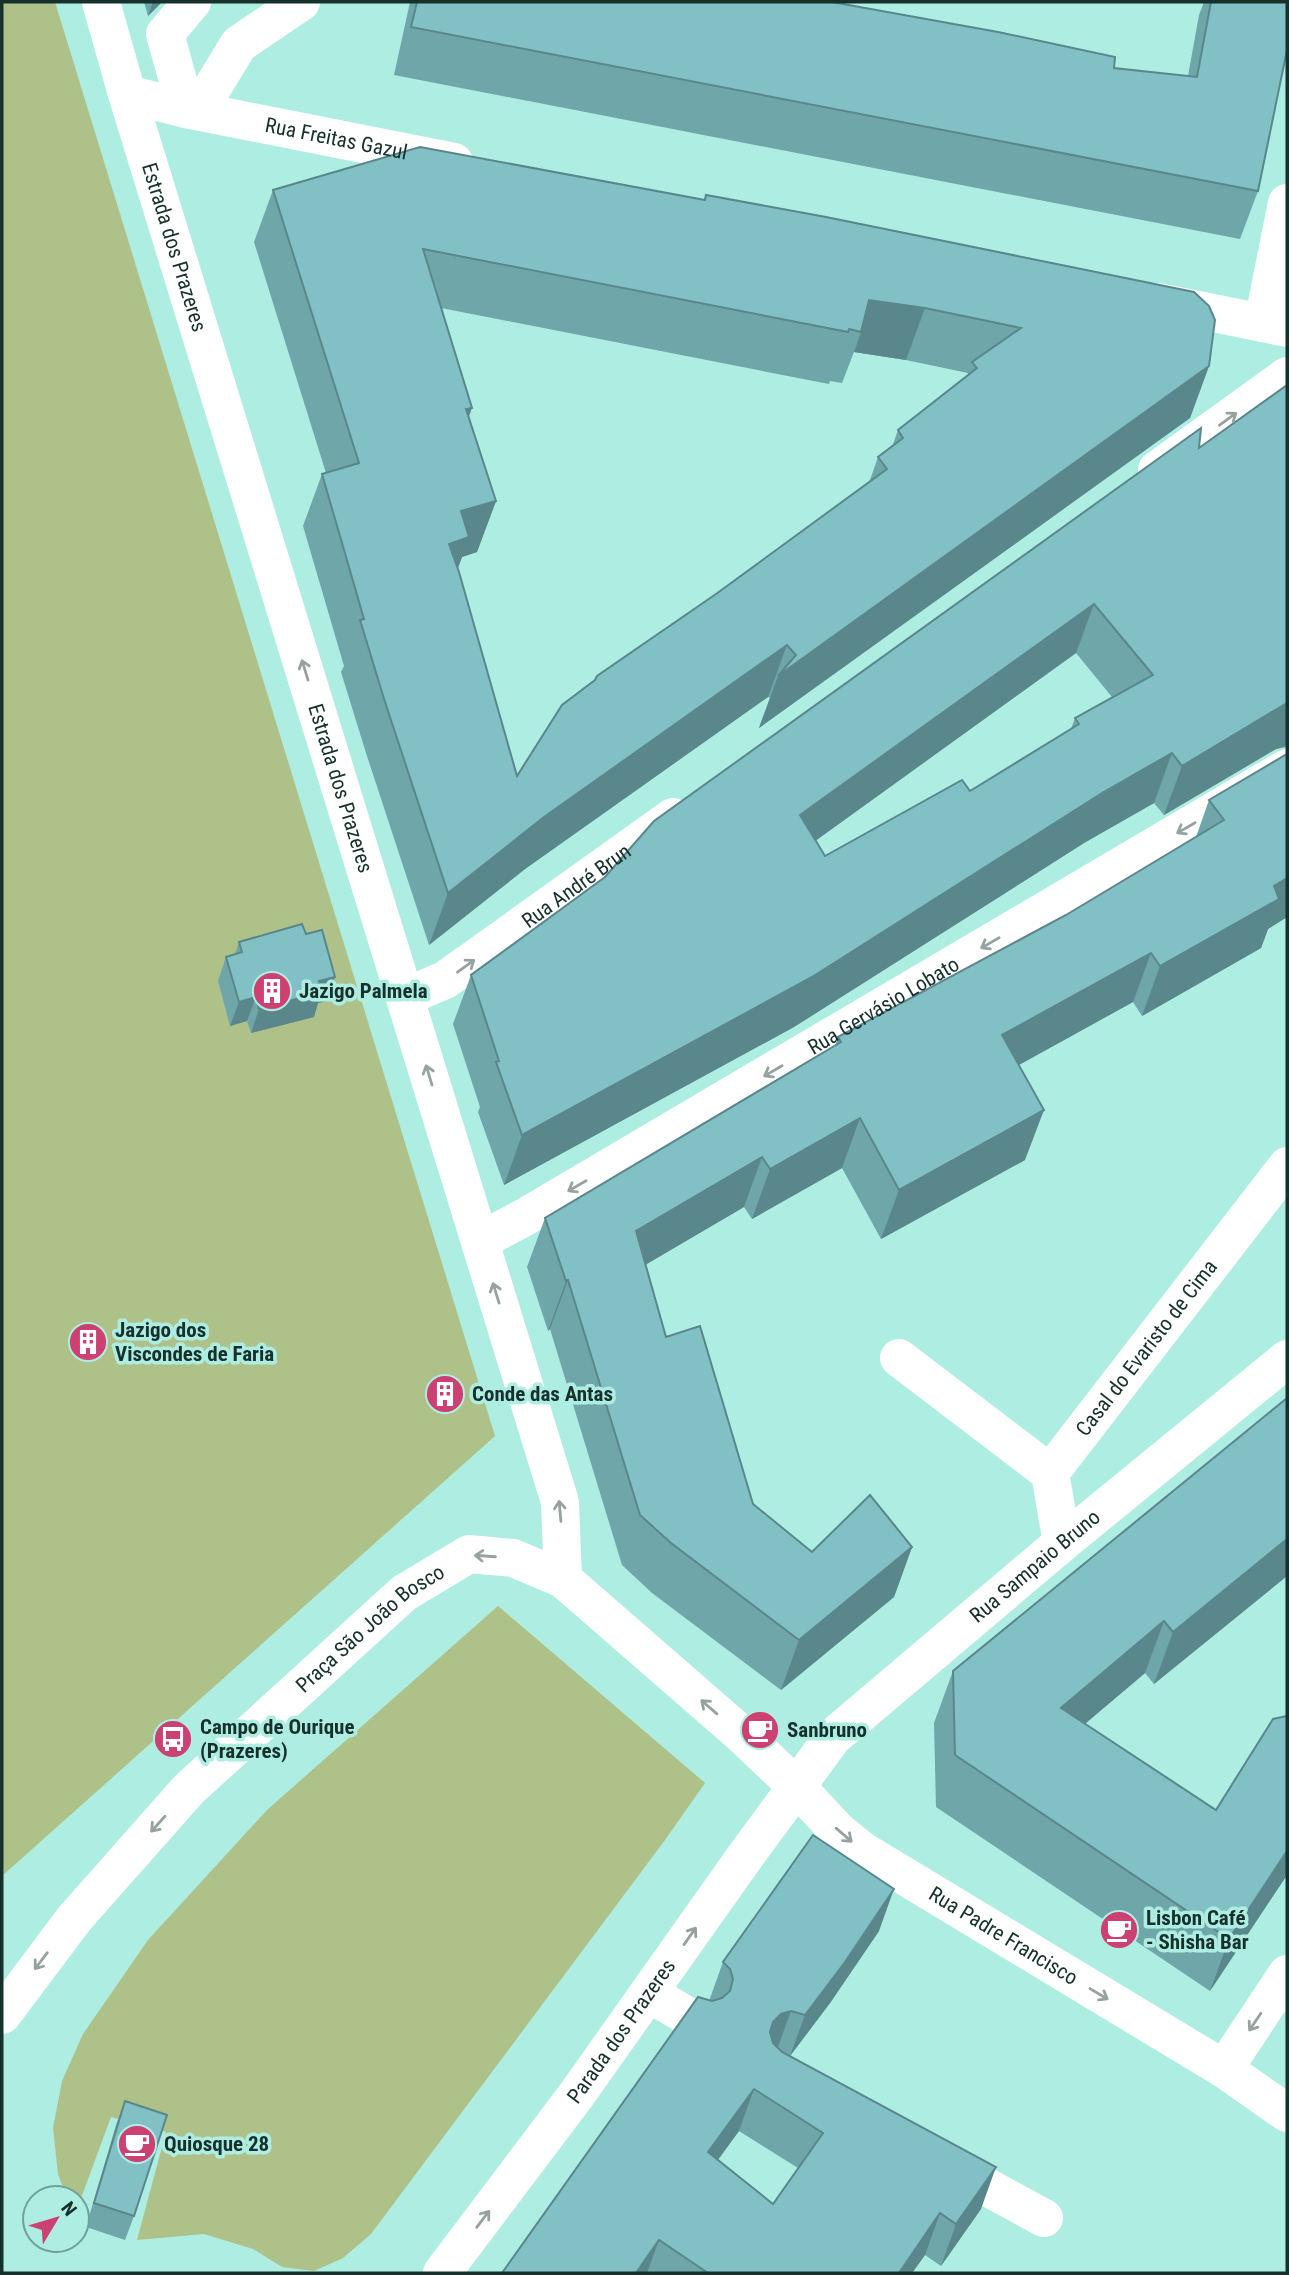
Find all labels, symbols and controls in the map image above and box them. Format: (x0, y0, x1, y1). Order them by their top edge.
street label: Rua Freitas Gazul (263, 113, 409, 164)
street label: Estrada dos Prazeres (137, 160, 211, 335)
one-way arrow (1218, 412, 1237, 426)
one-way arrow (298, 660, 311, 682)
street label: Estrada dos Prazeres (303, 701, 378, 876)
one-way arrow (1177, 821, 1197, 835)
street label: Rua André Brun (517, 839, 635, 933)
one-way arrow (981, 936, 1001, 950)
street label: Rua Gervásio Lobato (804, 952, 963, 1060)
one-way arrow (456, 959, 475, 973)
building icon: Jazigo Palmela (251, 970, 293, 1012)
place label: Jazigo Palmela (299, 979, 428, 1003)
one-way arrow (763, 1064, 783, 1078)
one-way arrow (422, 1065, 435, 1087)
one-way arrow (567, 1179, 587, 1193)
street label: Casal do Evaristo de Cima (1071, 1255, 1222, 1441)
one-way arrow (488, 1282, 501, 1304)
place label: Jazigo dos Viscondes de Faria (115, 1318, 274, 1366)
building icon: Jazigo dos Viscondes de Faria (67, 1321, 109, 1363)
building icon: Conde das Antas (424, 1373, 466, 1415)
place label: Conde das Antas (472, 1382, 613, 1406)
one-way arrow (553, 1500, 566, 1523)
street label: Rua Sampaio Bruno (965, 1505, 1105, 1628)
one-way arrow (474, 1549, 497, 1562)
street label: Praça São João Bosco (291, 1560, 449, 1697)
one-way arrow (701, 1699, 719, 1715)
cafe icon: Sanbruno (739, 1709, 781, 1751)
place label: Campo de Ourique (Prazeres) (200, 1715, 354, 1763)
bus stop icon: Campo de Ourique (Prazeres) (152, 1718, 194, 1760)
place label: Sanbruno (787, 1718, 867, 1742)
one-way arrow (150, 1815, 166, 1833)
one-way arrow (834, 1827, 852, 1843)
street label: Rua Padre Francisco (925, 1882, 1082, 1990)
place label: Lisbon Café - Shisha Bar (1146, 1906, 1249, 1954)
cafe icon: Lisbon Café - Shisha Bar (1098, 1909, 1140, 1951)
one-way arrow (683, 1927, 697, 1946)
one-way arrow (34, 1951, 49, 1970)
street label: Parada dos Prazeres (562, 1955, 680, 2108)
one-way arrow (1088, 1987, 1108, 2001)
one-way arrow (1248, 2012, 1263, 2031)
cafe icon: Quiosque 28 (116, 2123, 158, 2165)
place label: Quiosque 28 (164, 2132, 269, 2156)
north arrow (21, 2184, 91, 2254)
text: N (56, 2197, 82, 2221)
one-way arrow (476, 2210, 491, 2228)

